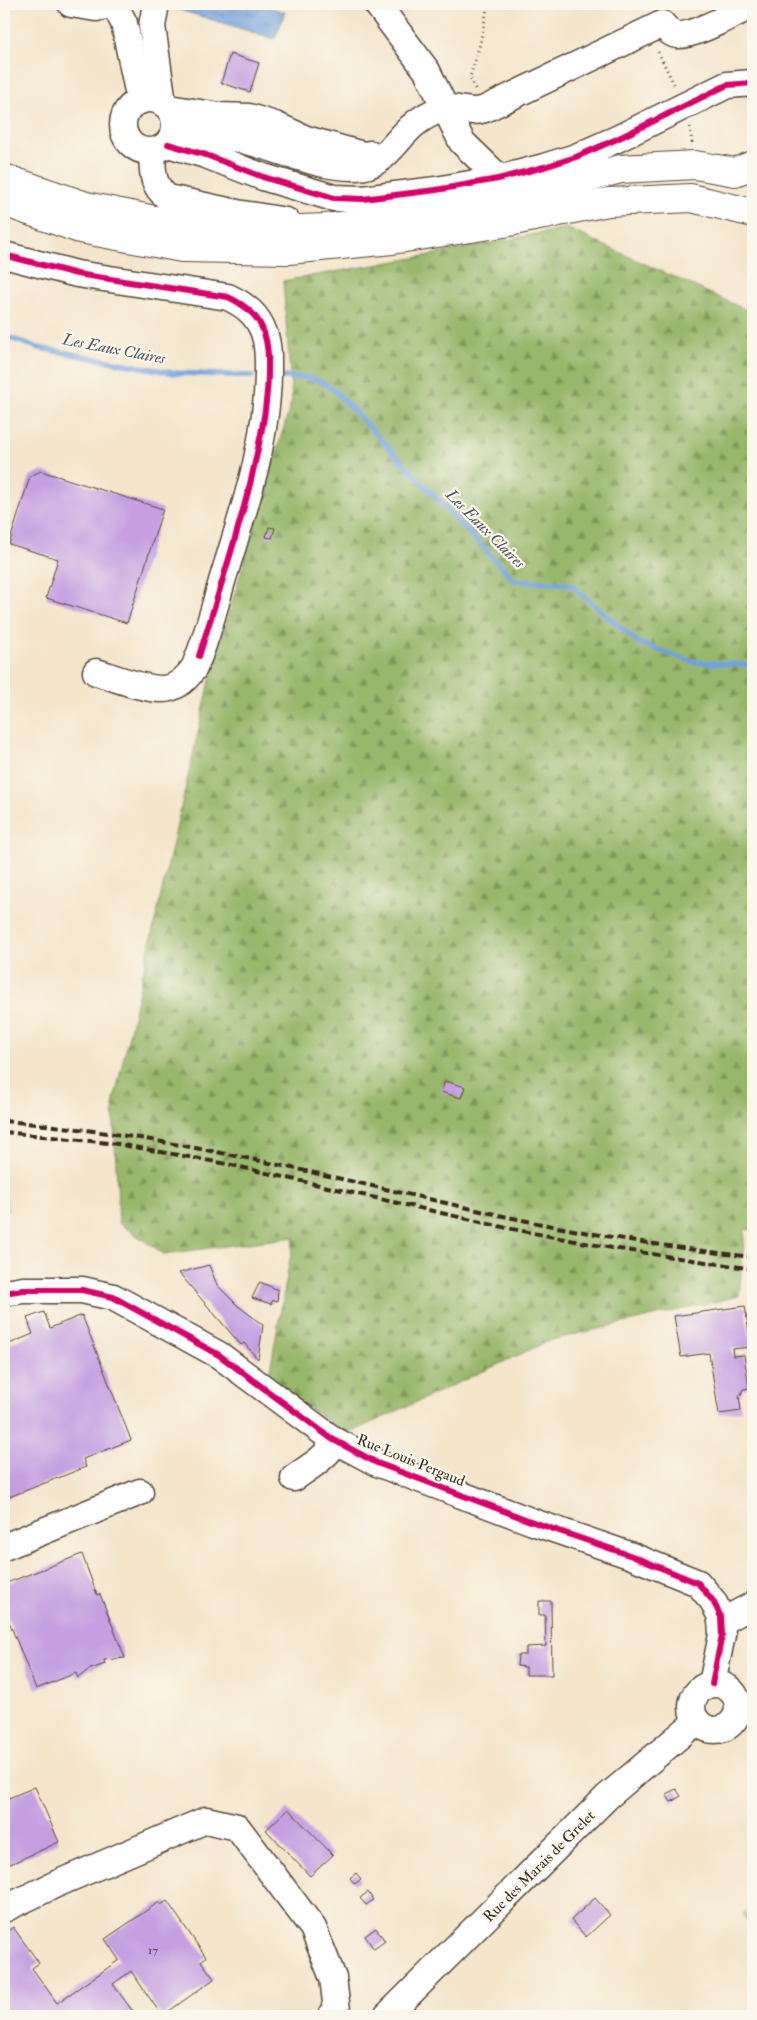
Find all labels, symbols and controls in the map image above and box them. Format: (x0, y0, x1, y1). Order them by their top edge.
water label: Les Eaux Claires (60, 329, 167, 369)
water label: Les Eaux Claires (441, 484, 530, 573)
street label: Rue Louis Pergaud (354, 1430, 468, 1491)
street label: Rue des Marais de Grelet (479, 1806, 599, 1926)
house number: 17 (148, 1943, 158, 1958)

